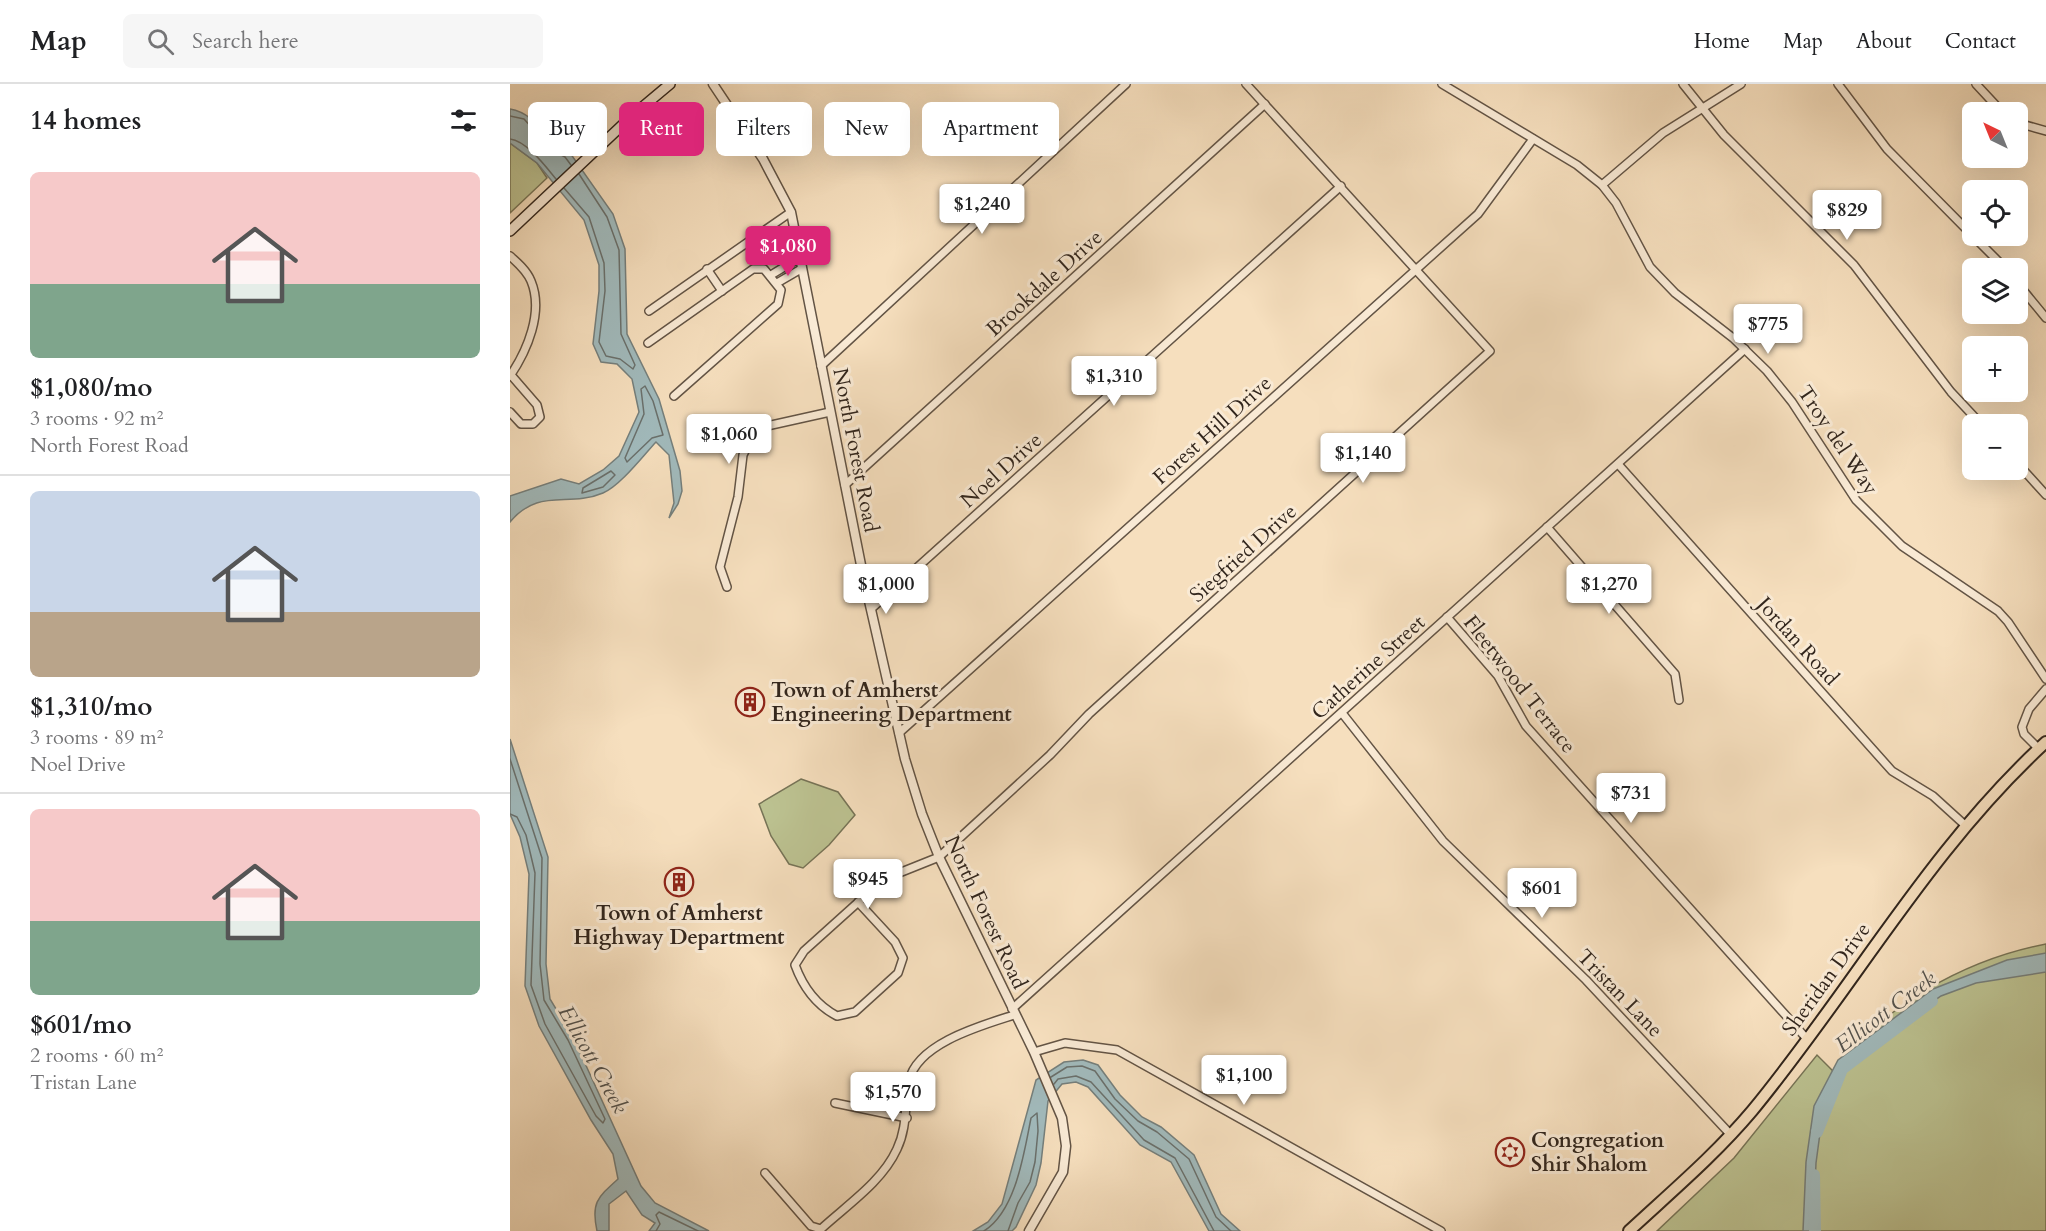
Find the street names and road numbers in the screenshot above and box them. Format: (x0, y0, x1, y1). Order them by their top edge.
street label: Brookdale Drive (980, 223, 1109, 343)
street label: North Forest Road (825, 366, 886, 535)
street label: Forest Hill Drive (1147, 369, 1278, 491)
street label: Troy del Way (1790, 380, 1885, 501)
street label: Noel Drive (954, 426, 1048, 515)
street label: Siegfried Drive (1184, 497, 1303, 609)
street label: Jordan Road (1748, 588, 1845, 692)
street label: Catherine Street (1305, 608, 1432, 726)
street label: Fleetwood Terrace (1457, 609, 1583, 759)
street label: North Forest Road (937, 831, 1034, 994)
street label: Sheridan Drive (1775, 917, 1877, 1042)
street label: Tristan Lane (1570, 943, 1669, 1044)

